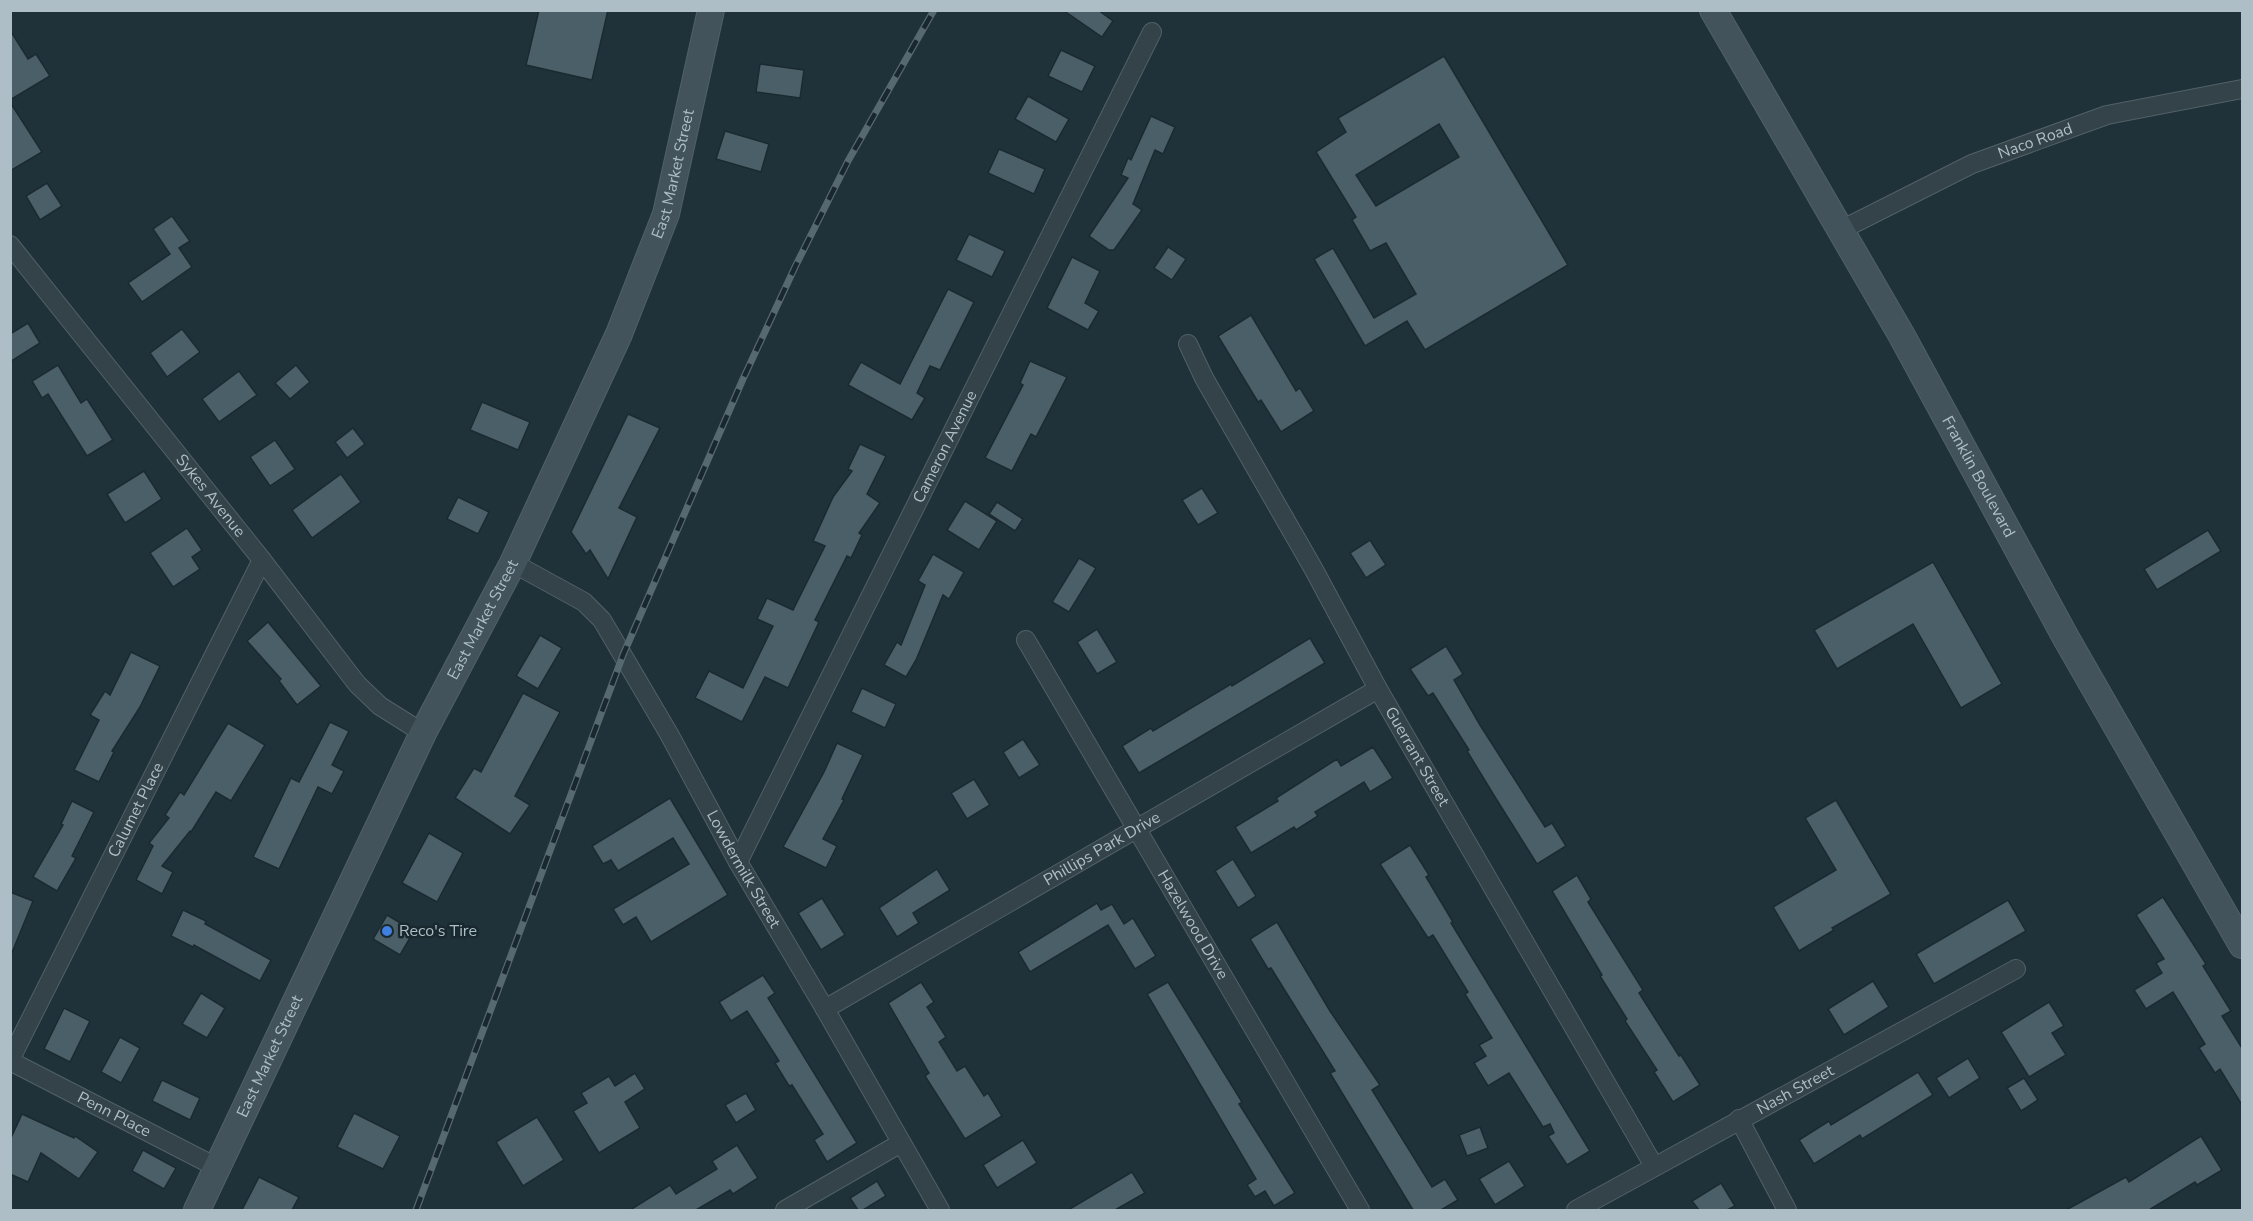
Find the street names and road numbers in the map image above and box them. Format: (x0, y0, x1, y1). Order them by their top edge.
street label: East Market Street (646, 107, 700, 242)
street label: Naco Road (1995, 117, 2076, 165)
street label: Cameron Avenue (908, 387, 983, 507)
street label: Franklin Boulevard (1937, 412, 2020, 541)
street label: Sykes Avenue (171, 449, 251, 542)
street label: East Market Street (442, 556, 524, 684)
street label: Guerrant Street (1380, 703, 1455, 811)
street label: Calumet Place (103, 759, 169, 861)
street label: Lowdermilk Street (701, 806, 786, 933)
street label: Phillips Park Drive (1040, 806, 1164, 891)
street label: Hazelwood Drive (1152, 866, 1234, 984)
street label: East Market Street (231, 991, 308, 1121)
street label: Nash Street (1753, 1060, 1838, 1120)
street label: Penn Place (74, 1086, 155, 1143)

